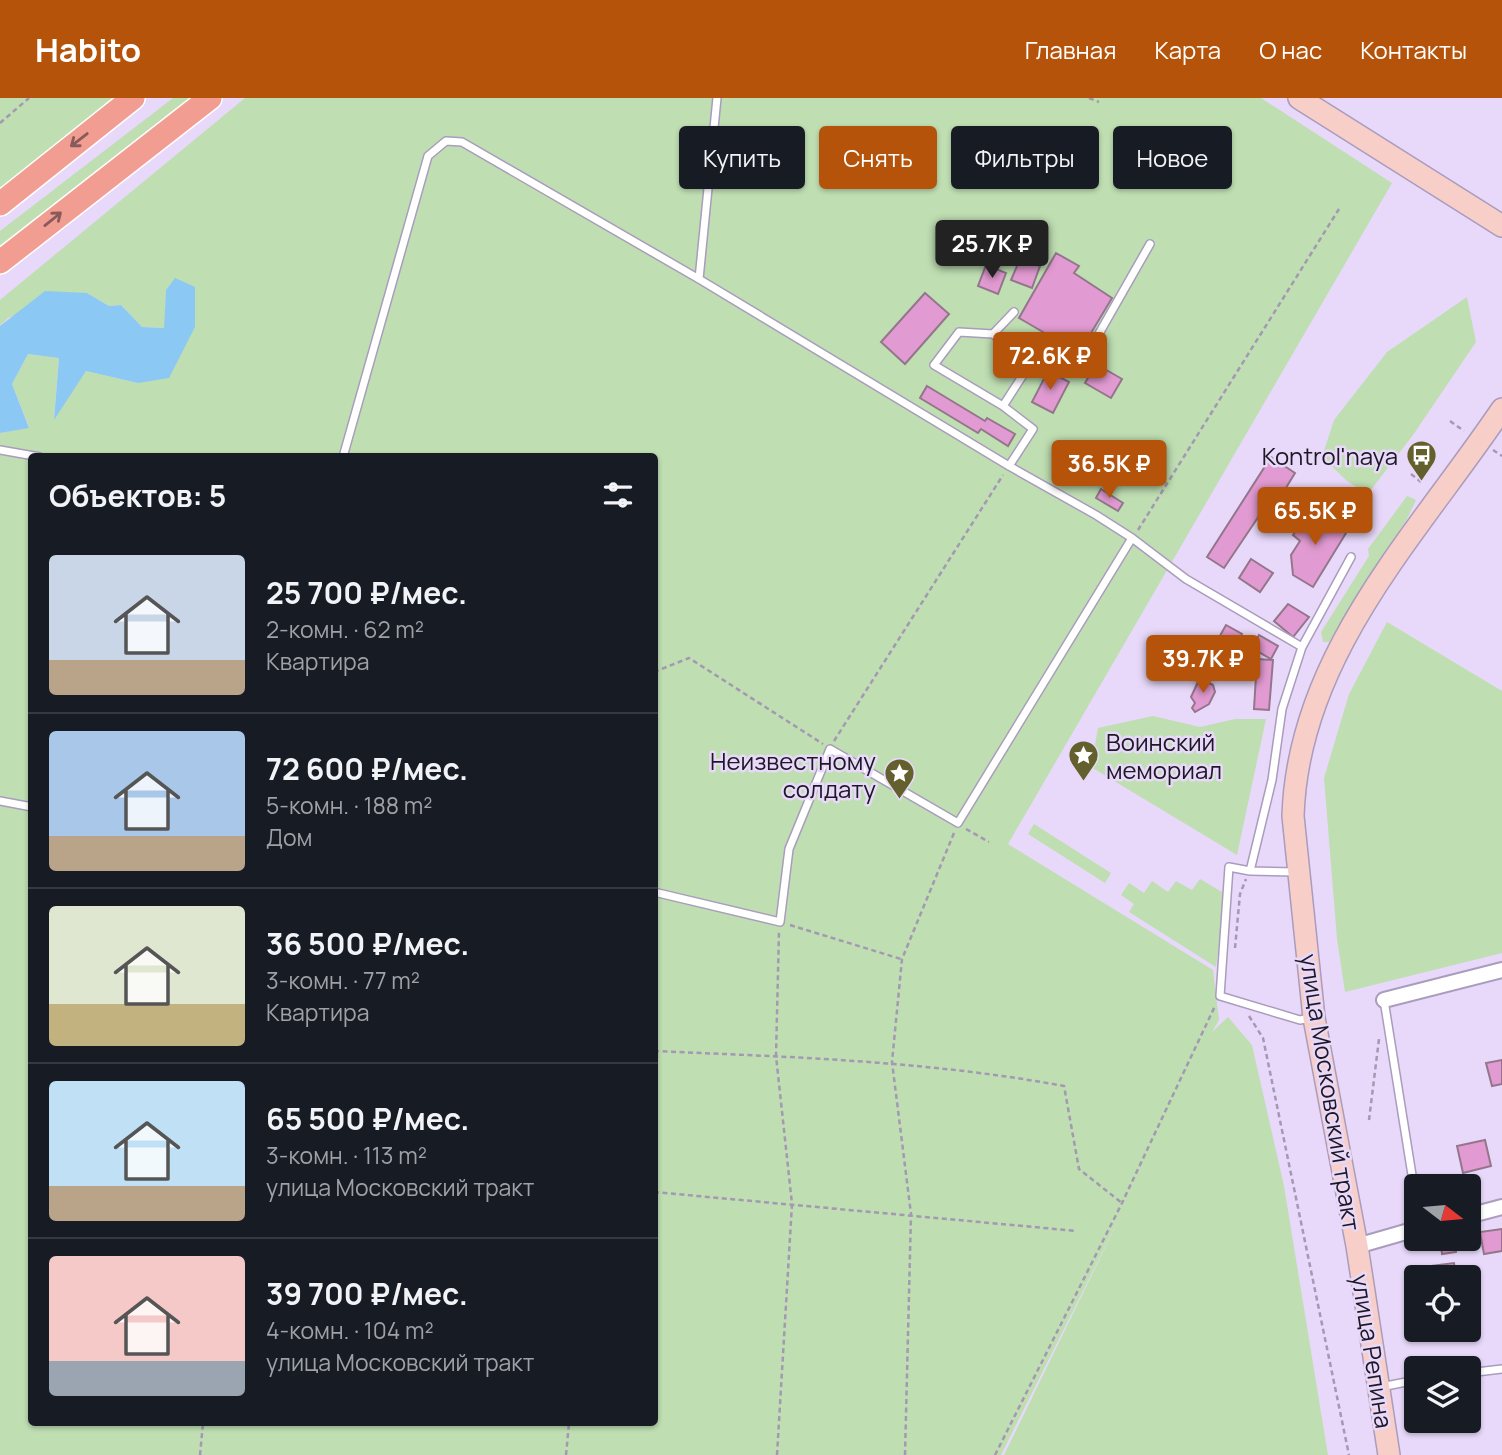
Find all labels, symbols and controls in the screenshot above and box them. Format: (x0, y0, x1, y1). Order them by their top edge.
text: Habito (35, 27, 141, 72)
text: Главная (1025, 33, 1116, 66)
text: Карта (1154, 33, 1221, 66)
text: О нас (1259, 33, 1322, 66)
text: Контакты (1360, 33, 1467, 66)
chip: Купить (679, 126, 805, 189)
chip: Снять (819, 126, 937, 189)
chip: Фильтры (951, 126, 1099, 189)
chip: Новое (1113, 126, 1232, 189)
one-way arrow (71, 132, 89, 147)
one-way arrow (44, 212, 62, 227)
pin: 25.7K ₽ (927, 220, 1057, 280)
text: 25.7K ₽ (951, 227, 1033, 259)
pin: 72.6K ₽ (985, 332, 1115, 392)
text: 72.6K ₽ (1009, 339, 1091, 371)
bus stop icon: Kontrol'naya (1404, 438, 1438, 482)
place label: Kontrol'naya (1262, 439, 1398, 472)
pin: 36.5K ₽ (1044, 440, 1174, 500)
text: 36.5K ₽ (1068, 447, 1150, 479)
text: Объектов: 5 (49, 475, 226, 516)
icon: filters (599, 476, 637, 514)
pin: 65.5K ₽ (1250, 488, 1380, 547)
text: 65.5K ₽ (1273, 494, 1357, 526)
text: 25 700 ₽/мес. (266, 572, 467, 613)
icon: home (105, 583, 189, 667)
text: 2-комн. · 62 m² (266, 613, 424, 645)
pin: 39.7K ₽ (1138, 636, 1268, 695)
text: 39.7K ₽ (1162, 642, 1244, 674)
text: Квартира (266, 645, 370, 677)
place label: Воинский мемориал (1106, 725, 1222, 786)
place icon: Воинский мемориал (1066, 738, 1100, 782)
place label: Неизвестному солдату (710, 744, 876, 805)
text: 72 600 ₽/мес. (266, 748, 468, 789)
place icon: Неизвестному солдату (882, 757, 916, 801)
icon: home (105, 759, 189, 843)
text: 5-комн. · 188 m² (266, 789, 432, 821)
text: Дом (266, 821, 312, 853)
text: 36 500 ₽/мес. (266, 923, 469, 964)
icon: home (105, 934, 189, 1018)
street label: улица Московский тракт (1293, 951, 1369, 1233)
text: 3-комн. · 77 m² (266, 964, 420, 996)
text: Квартира (266, 996, 370, 1028)
text: 65 500 ₽/мес. (266, 1098, 469, 1139)
icon: home (105, 1109, 189, 1193)
text: 3-комн. · 113 m² (266, 1139, 427, 1171)
text: улица Московский тракт (266, 1171, 534, 1203)
north arrow (1404, 1174, 1480, 1251)
map controls (1404, 1174, 1481, 1433)
button: locate (1404, 1265, 1481, 1342)
street label: улица Репина (1345, 1271, 1401, 1431)
text: 39 700 ₽/мес. (266, 1273, 468, 1314)
icon: home (105, 1284, 189, 1368)
text: 4-комн. · 104 m² (266, 1314, 434, 1346)
text: улица Московский тракт (266, 1346, 534, 1378)
button: layers (1404, 1356, 1481, 1433)

